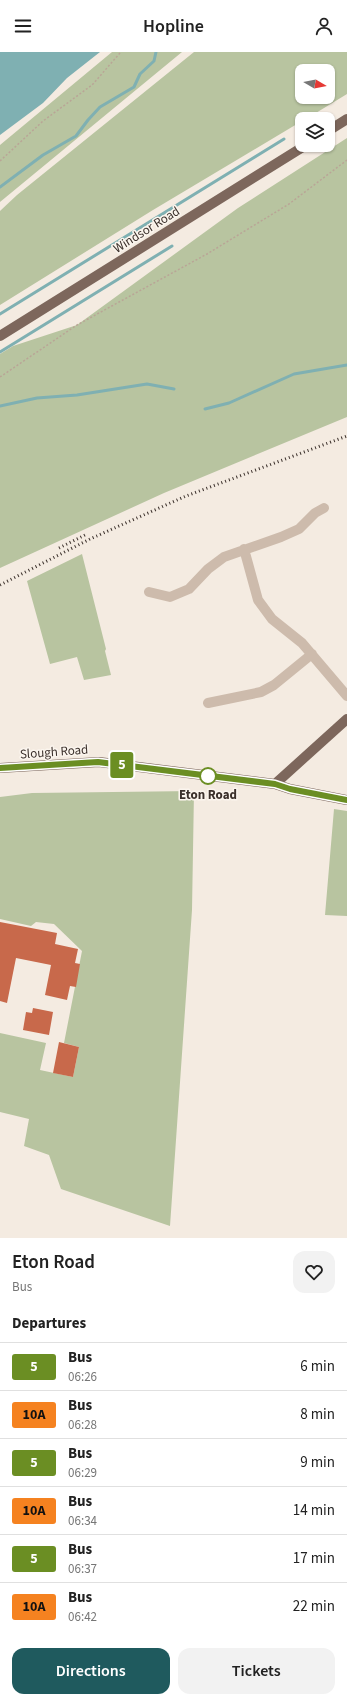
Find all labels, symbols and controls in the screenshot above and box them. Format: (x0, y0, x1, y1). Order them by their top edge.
text: Hopline (143, 14, 204, 39)
icon: menu (12, 15, 34, 37)
icon: person (313, 15, 335, 37)
north arrow (295, 64, 335, 104)
map controls (295, 64, 335, 152)
button: layers (295, 112, 335, 152)
street label: Windsor Road (110, 202, 183, 257)
street label: Slough Road (19, 741, 89, 763)
line badge: 5 (109, 752, 135, 778)
text: 5 (118, 755, 126, 775)
marker: Eton Road (199, 767, 217, 785)
place label: Eton Road (179, 786, 237, 804)
text: Eton Road (12, 1249, 95, 1276)
button: heart (293, 1251, 335, 1293)
text: Bus (12, 1278, 32, 1296)
text: Departures (12, 1313, 86, 1334)
text: Bus (68, 1347, 92, 1368)
text: 6 min (300, 1356, 335, 1377)
text: 5 (30, 1357, 38, 1377)
text: 06:26 (68, 1368, 97, 1386)
text: Bus (68, 1395, 92, 1416)
text: 8 min (300, 1404, 335, 1425)
text: 10A (23, 1405, 45, 1425)
text: 06:28 (68, 1416, 97, 1434)
text: Bus (68, 1443, 92, 1464)
text: 9 min (300, 1452, 335, 1473)
text: 5 (30, 1453, 38, 1473)
text: 06:29 (68, 1464, 97, 1482)
text: Bus (68, 1491, 92, 1512)
text: 14 min (293, 1500, 335, 1521)
text: 10A (23, 1501, 45, 1521)
text: 06:34 (68, 1512, 97, 1530)
text: Bus (68, 1539, 92, 1560)
text: 17 min (293, 1548, 335, 1569)
text: 5 (30, 1549, 38, 1569)
text: 06:37 (68, 1560, 97, 1578)
text: Bus (68, 1587, 92, 1608)
text: 22 min (293, 1596, 335, 1617)
text: 10A (23, 1597, 45, 1617)
text: 06:42 (68, 1608, 97, 1626)
button: Directions (12, 1648, 170, 1694)
button: Tickets (178, 1648, 335, 1694)

